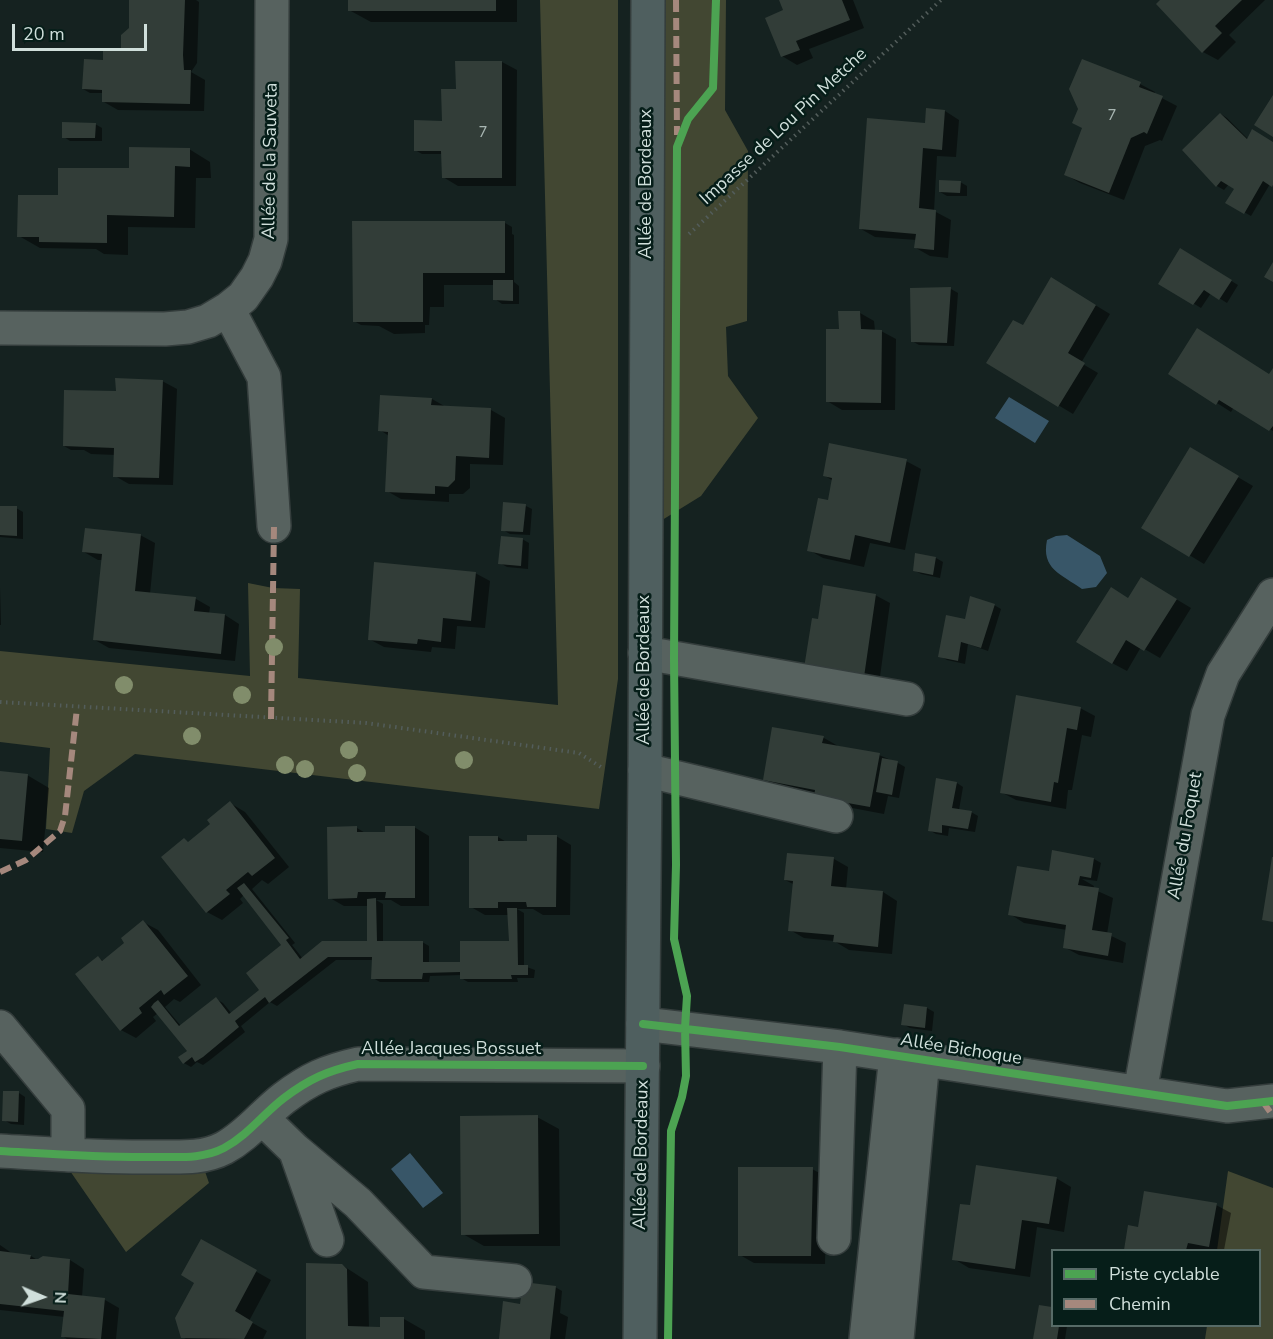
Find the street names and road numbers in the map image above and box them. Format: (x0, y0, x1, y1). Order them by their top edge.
street label: Impasse de Lou Pin Metche (696, 44, 872, 210)
street label: Allée de la Sauveta (259, 82, 283, 240)
street label: Allée de Bordeaux (636, 109, 658, 259)
street label: Allée de Bordeaux (634, 595, 656, 745)
street label: Allée du Foquet (1164, 771, 1208, 901)
street label: Allée Bichoque (899, 1030, 1023, 1070)
street label: Allée Jacques Bossuet (361, 1039, 541, 1061)
street label: Allée de Bordeaux (630, 1080, 654, 1230)

